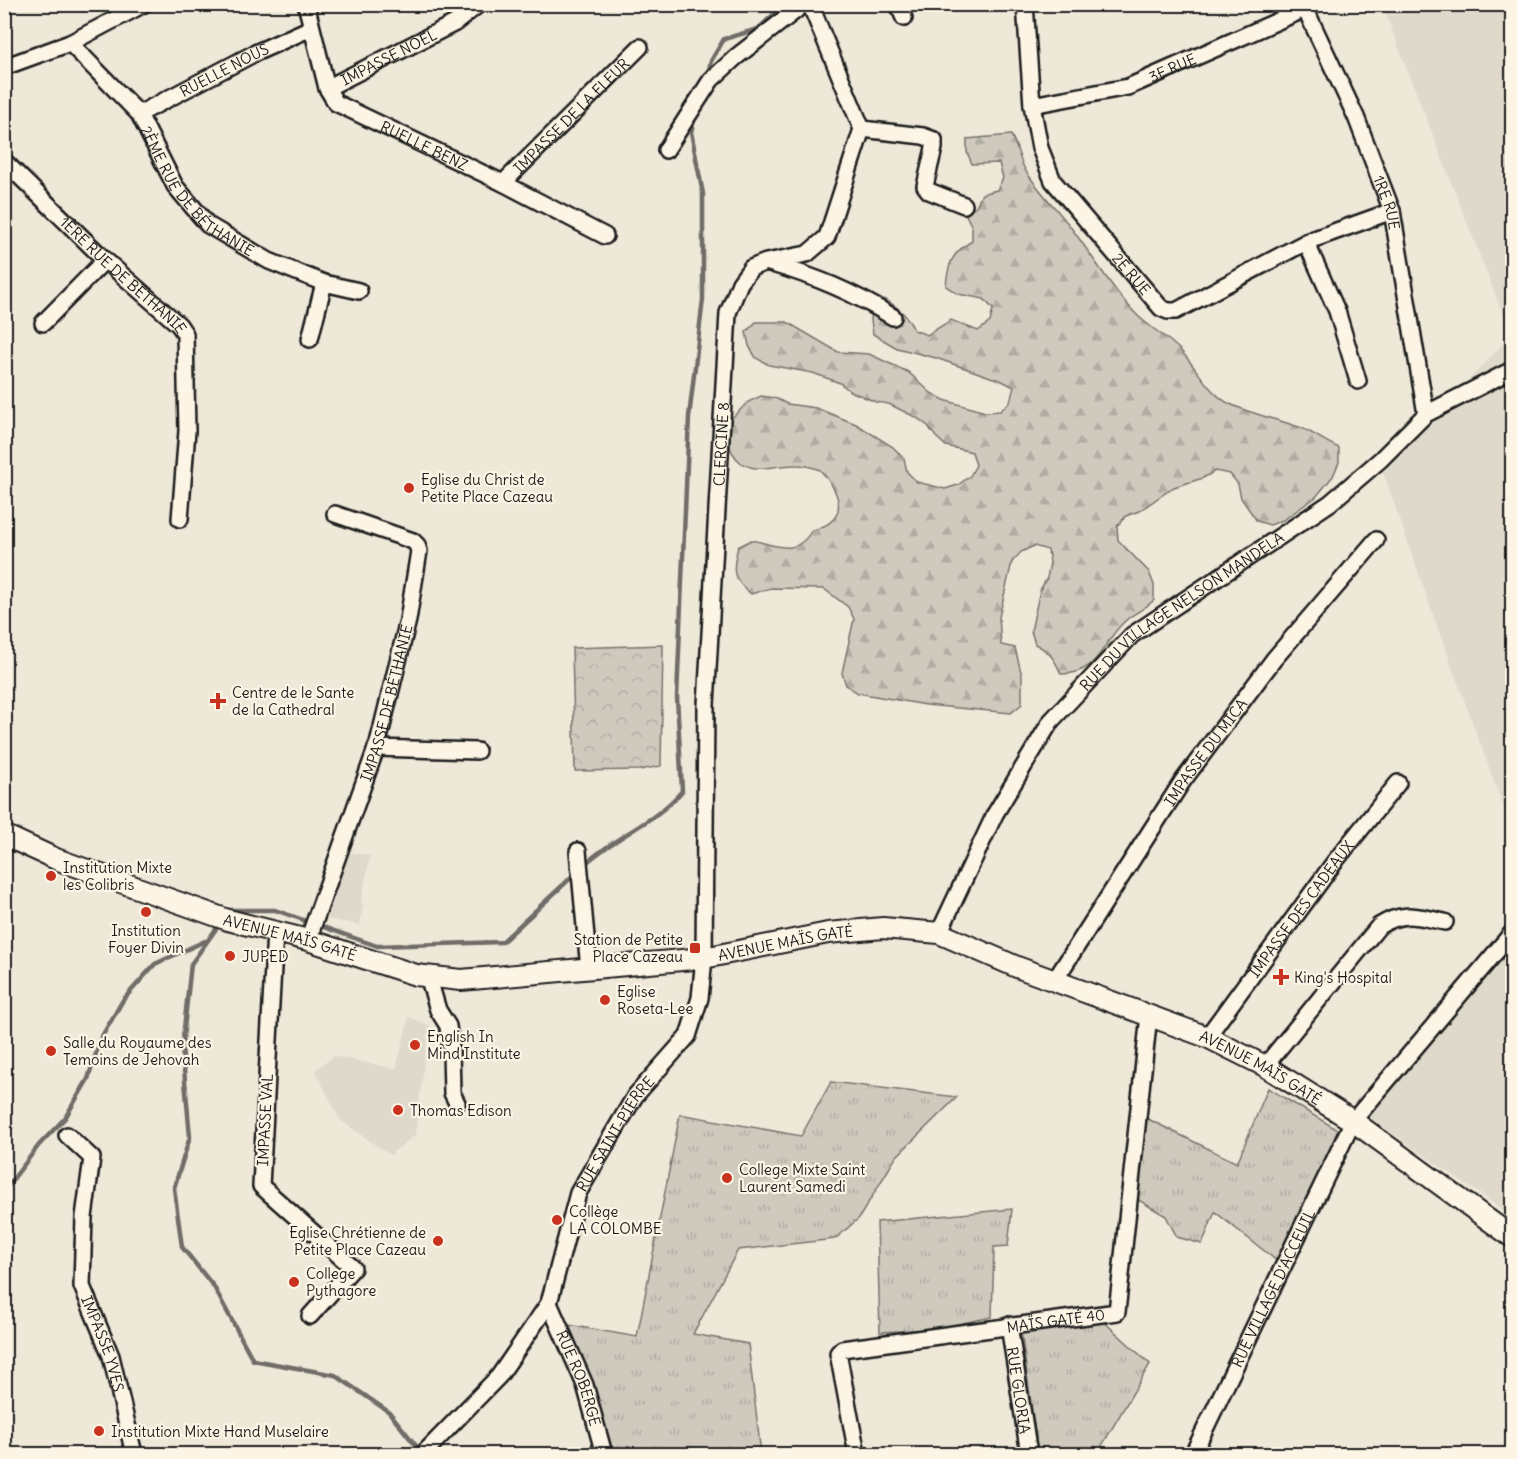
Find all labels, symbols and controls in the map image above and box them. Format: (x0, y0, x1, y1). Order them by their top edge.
street label: IMPASSE NOËL (337, 25, 440, 89)
street label: RUELLE NOUS (176, 39, 272, 101)
street label: 3E RUE (1146, 49, 1199, 86)
street label: IMPASSE DE LA FLEUR (509, 53, 633, 177)
street label: RUELLE BENZ (377, 116, 472, 175)
street label: 2ÈME RUE DE BÉTHANIE (137, 122, 258, 260)
street label: 1RE RUE (1370, 172, 1405, 231)
street label: 1ÈRE RUE DE BÉTHANIE (56, 212, 191, 337)
street label: 2E RUE (1109, 249, 1155, 299)
street label: CLERCINE 8 (709, 402, 732, 487)
place label: Eglise du Christ de Petite Place Cazeau (421, 470, 553, 506)
marker: Eglise du Christ de Petite Place Cazeau (402, 481, 416, 495)
street label: RUE DU VILLAGE NELSON MANDELA (1075, 527, 1287, 694)
street label: IMPASSE DE BÉTHANIE (356, 622, 416, 784)
place label: Centre de le Sante de la Cathedral (232, 683, 354, 719)
marker: Centre de le Sante de la Cathedral (209, 692, 227, 710)
street label: IMPASSE DU MICA (1160, 694, 1251, 809)
street label: IMPASSE DES CADEAUX (1244, 836, 1358, 981)
place label: Institution Mixte les Colibris (63, 858, 172, 894)
marker: Institution Mixte les Colibris (44, 869, 58, 883)
marker: Institution Foyer Divin (139, 905, 153, 919)
street label: AVENUE MAÏS GATÉ (221, 910, 359, 965)
place label: Institution Foyer Divin (108, 921, 184, 957)
street label: AVENUE MAÏS GATÉ (716, 921, 854, 964)
place label: Station de Petite Place Cazeau (574, 930, 683, 966)
marker: Station de Petite Place Cazeau (688, 941, 702, 955)
place label: JUPED (242, 947, 289, 966)
marker: JUPED (223, 949, 237, 963)
marker: King's Hospital (1272, 968, 1290, 986)
place label: King's Hospital (1294, 968, 1392, 987)
place label: Eglise Roseta-Lee (617, 982, 693, 1018)
marker: Eglise Roseta-Lee (598, 993, 612, 1007)
street label: AVENUE MAÏS GATÉ (1197, 1026, 1325, 1109)
place label: English In Mind Institute (427, 1027, 521, 1063)
place label: Salle du Royaume des Temoins de Jehovah (63, 1033, 212, 1069)
marker: English In Mind Institute (408, 1038, 422, 1052)
marker: Salle du Royaume des Temoins de Jehovah (44, 1044, 58, 1058)
street label: RUE SAINT-PIERRE (572, 1072, 658, 1195)
street label: IMPASSE VAL (253, 1073, 277, 1167)
place label: Thomas Edison (410, 1101, 512, 1120)
marker: Thomas Edison (391, 1103, 405, 1117)
place label: College Mixte Saint Laurent Samedi (739, 1160, 865, 1196)
marker: College Mixte Saint Laurent Samedi (720, 1171, 734, 1185)
place label: Collège LA COLOMBE (569, 1202, 662, 1238)
street label: RUE VILLAGE D'ACCEUIL (1227, 1206, 1319, 1370)
marker: Collège LA COLOMBE (550, 1213, 564, 1227)
place label: Eglise Chrétienne de Petite Place Cazeau (289, 1223, 426, 1259)
marker: Eglise Chrétienne de Petite Place Cazeau (431, 1234, 445, 1248)
place label: College Pythagore (306, 1264, 376, 1300)
marker: College Pythagore (287, 1275, 301, 1289)
street label: IMPASSE YVES (77, 1293, 128, 1393)
street label: MAÏS GATÉ 40 (1005, 1304, 1106, 1336)
street label: RUE ROBERGE (553, 1327, 605, 1428)
street label: RUE GLORIA (1003, 1345, 1035, 1436)
place label: Institution Mixte Hand Muselaire (111, 1422, 329, 1441)
marker: Institution Mixte Hand Muselaire (92, 1424, 106, 1438)

